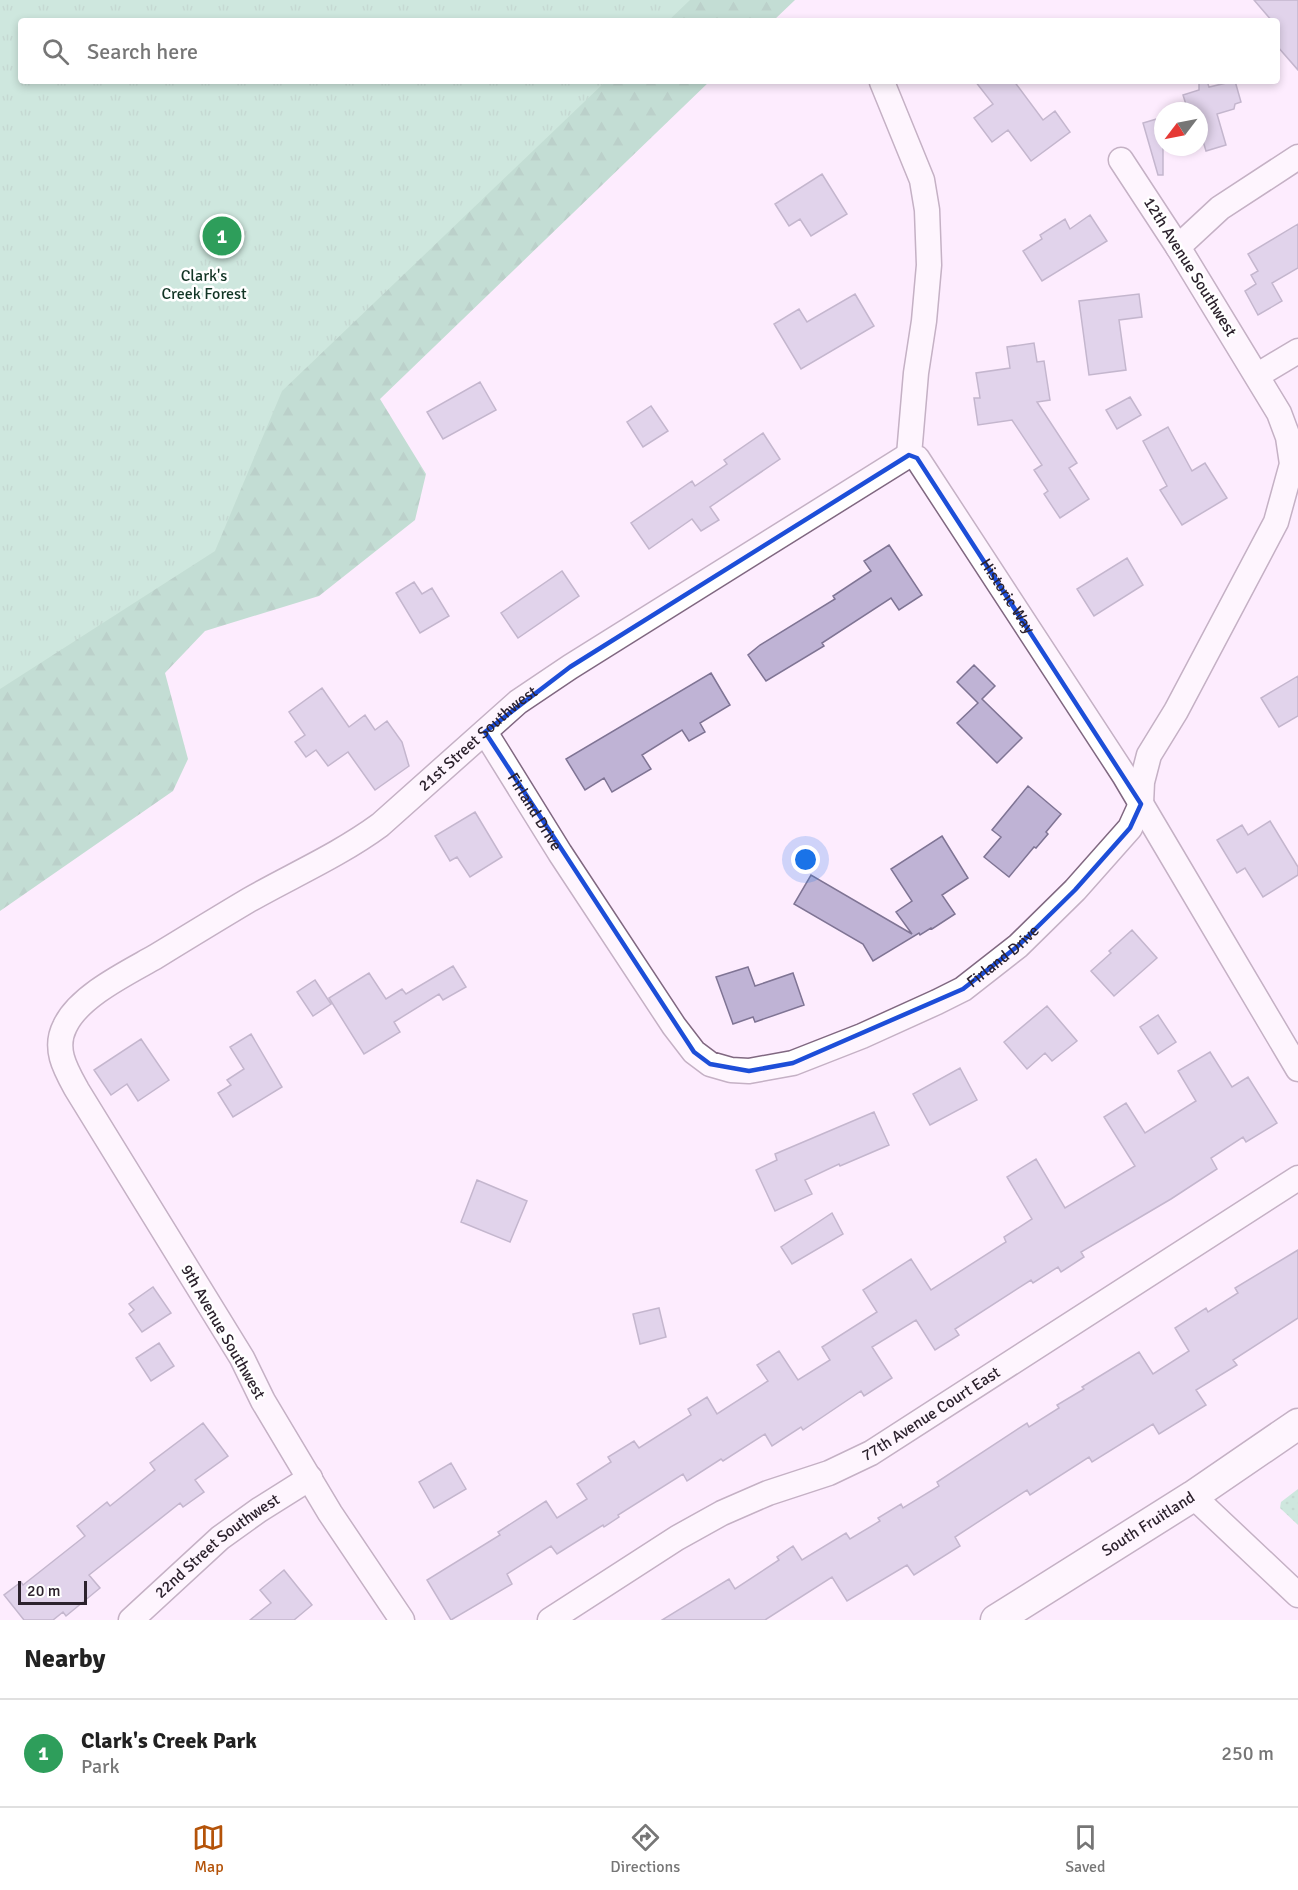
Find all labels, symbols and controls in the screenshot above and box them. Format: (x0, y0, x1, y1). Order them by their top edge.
search box (18, 18, 1280, 84)
icon: search (39, 35, 72, 68)
text: Search here (87, 38, 198, 65)
north arrow (1154, 102, 1208, 156)
street label: 12th Avenue Southwest (1139, 194, 1241, 341)
pin: 1 (202, 214, 242, 258)
park label: Clark's Creek Forest (161, 266, 247, 304)
street label: Historic Way (975, 555, 1039, 638)
street label: 21st Street Southwest (415, 682, 541, 796)
street label: Firland Drive (503, 769, 566, 855)
your location (791, 845, 820, 874)
street label: Firland Drive (963, 921, 1043, 992)
street label: 9th Avenue Southwest (176, 1261, 270, 1403)
street label: 77th Avenue Court East (859, 1362, 1004, 1466)
street label: South Fruitland (1098, 1487, 1199, 1561)
street label: 22nd Street Southwest (151, 1489, 284, 1603)
scale bar (18, 1578, 87, 1606)
text: 20 m (27, 1581, 61, 1601)
text: Nearby (24, 1643, 105, 1675)
text: Clark's Creek Park (81, 1727, 257, 1754)
text: 1 (38, 1741, 49, 1766)
text: 250 m (1221, 1741, 1274, 1766)
text: Park (81, 1754, 119, 1779)
tab: Map (192, 1821, 225, 1877)
tab: Directions (610, 1821, 680, 1877)
tab: Saved (1065, 1821, 1106, 1877)

